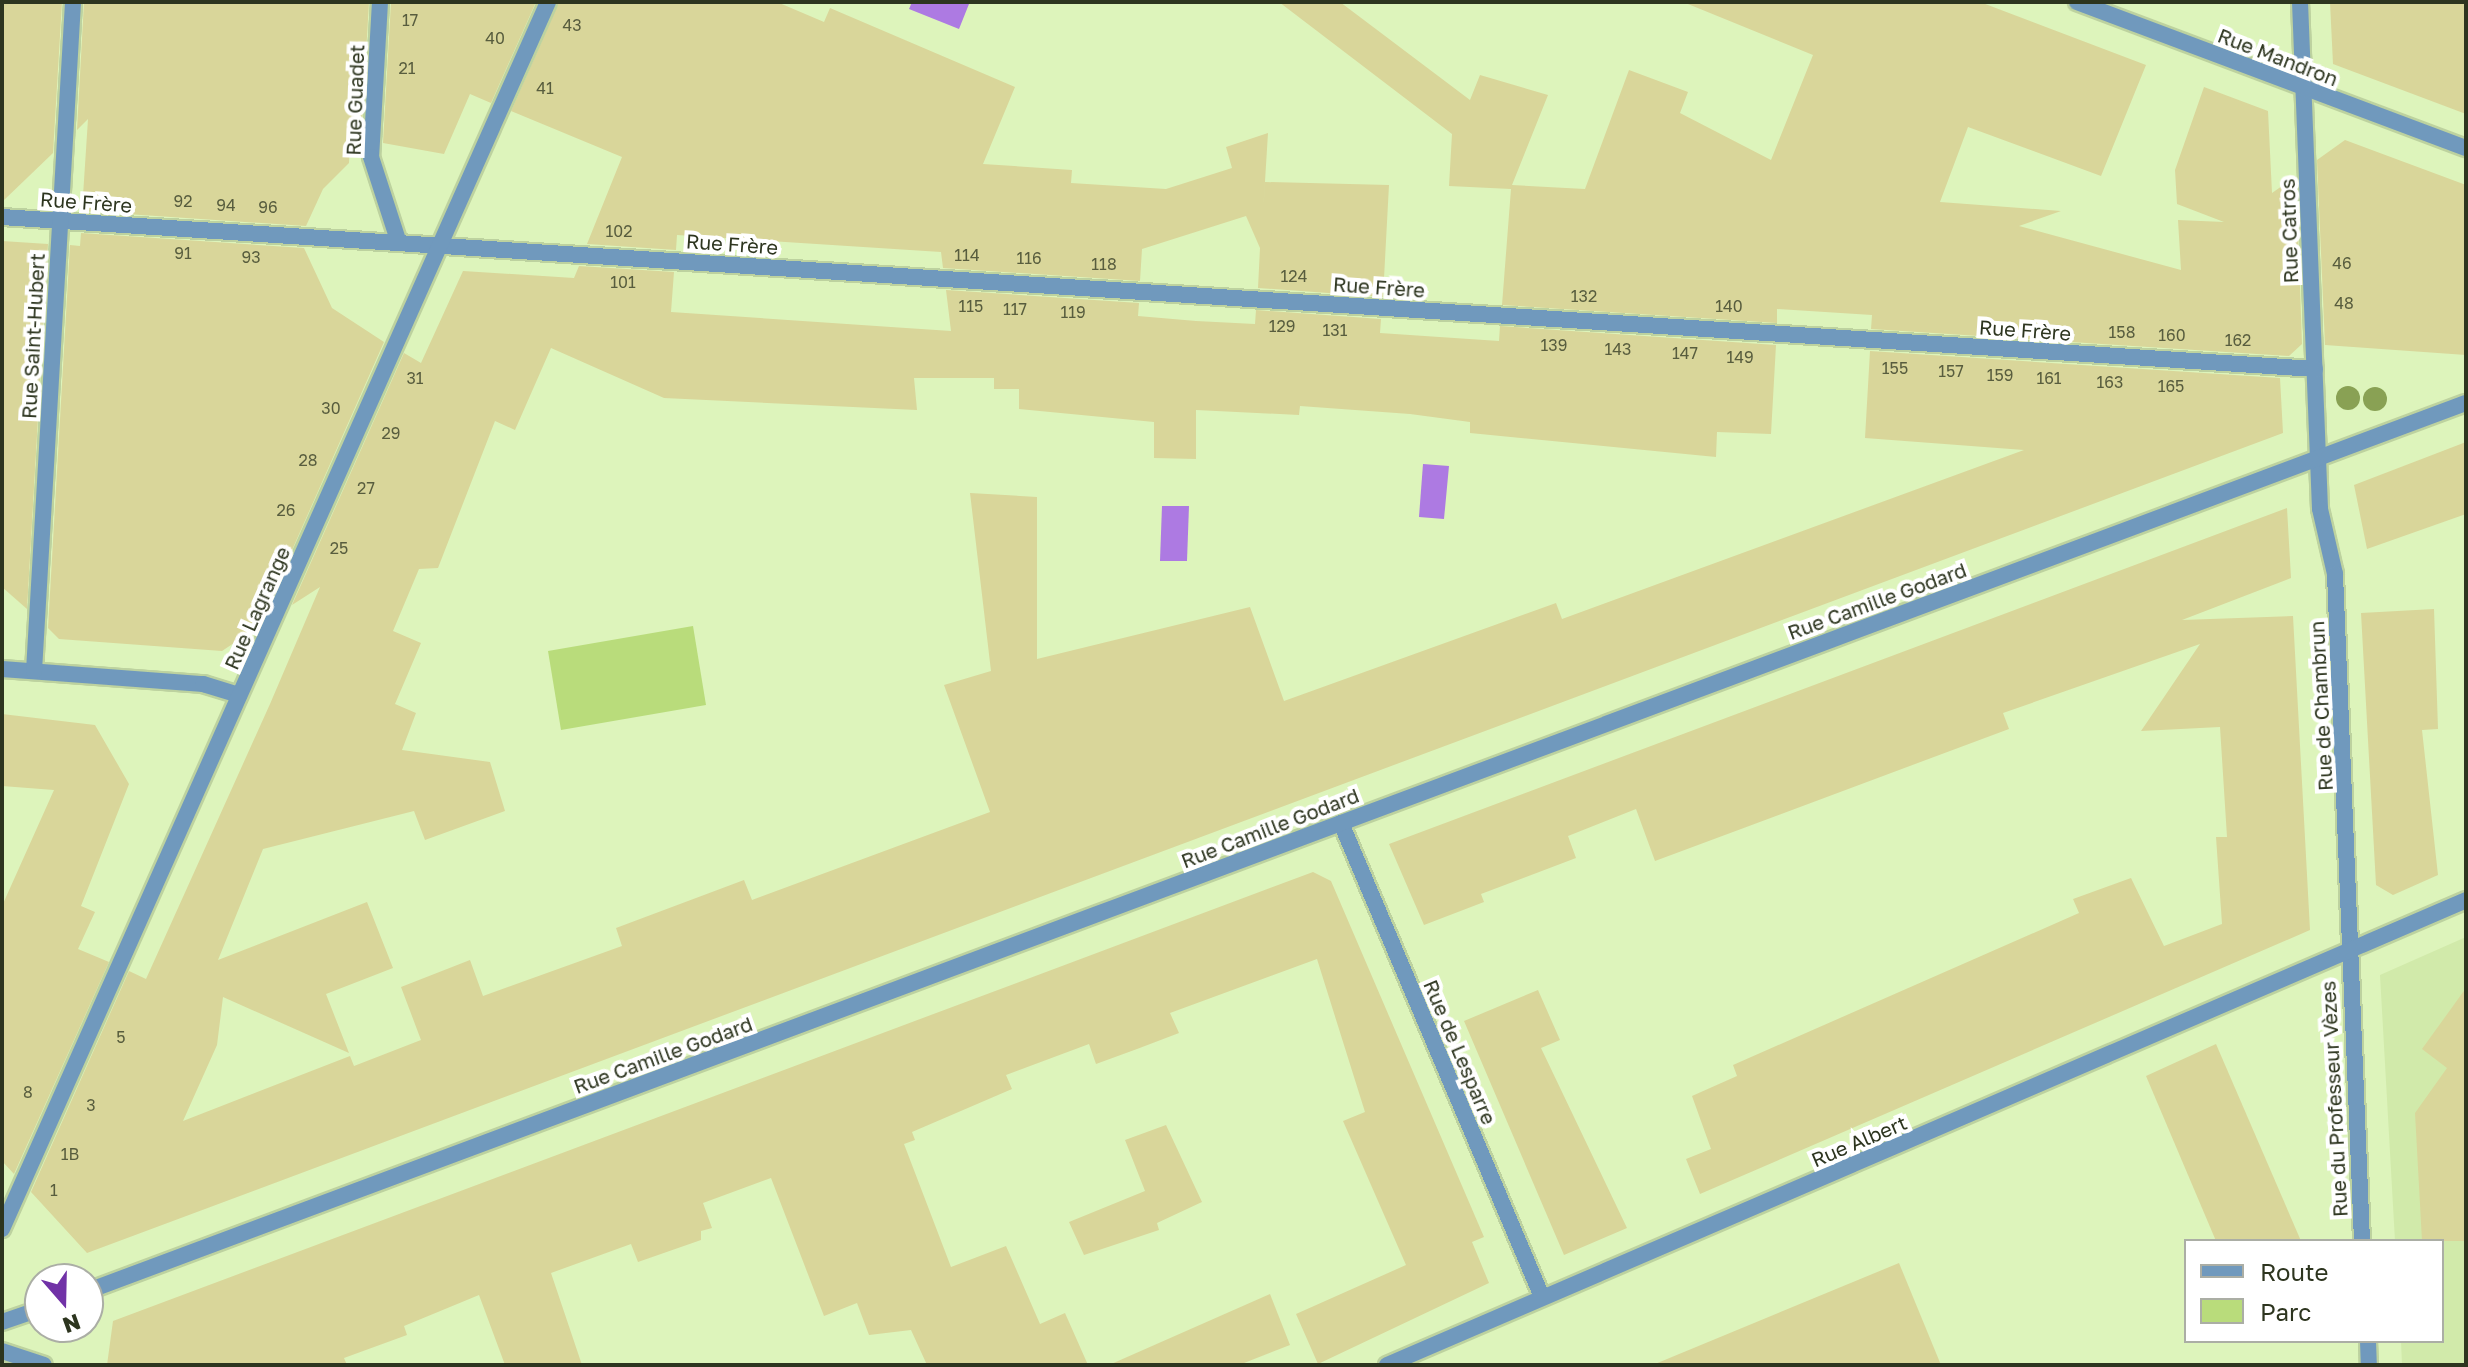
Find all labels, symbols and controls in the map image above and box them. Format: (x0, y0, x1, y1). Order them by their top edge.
house number: 17 (402, 10, 418, 30)
house number: 43 (562, 15, 582, 35)
street label: Rue Mandron (2214, 23, 2342, 91)
house number: 40 (485, 28, 505, 48)
street label: Rue Guadet (341, 44, 369, 156)
house number: 21 (398, 58, 416, 78)
house number: 41 (536, 78, 554, 98)
street label: Rue Catros (2275, 178, 2303, 284)
street label: Rue Frère (39, 187, 133, 217)
house number: 92 (174, 191, 192, 211)
house number: 94 (216, 195, 236, 215)
house number: 96 (258, 197, 278, 217)
house number: 102 (606, 221, 632, 241)
street label: Rue Frère (685, 229, 779, 259)
house number: 91 (174, 243, 192, 263)
house number: 114 (954, 245, 980, 265)
house number: 93 (241, 247, 261, 267)
house number: 116 (1016, 248, 1042, 268)
street label: Rue Saint-Hubert (17, 252, 49, 420)
house number: 46 (2332, 253, 2352, 273)
house number: 118 (1091, 254, 1117, 274)
house number: 124 (1281, 266, 1307, 286)
house number: 101 (610, 272, 636, 292)
street label: Rue Frère (1332, 272, 1426, 302)
house number: 132 (1571, 286, 1597, 306)
house number: 48 (2334, 293, 2354, 313)
house number: 115 (959, 296, 983, 316)
house number: 140 (1715, 296, 1743, 316)
house number: 117 (1003, 299, 1027, 319)
house number: 119 (1060, 302, 1086, 322)
street label: Rue Frère (1978, 315, 2072, 345)
house number: 129 (1269, 316, 1295, 336)
house number: 131 (1323, 320, 1347, 340)
house number: 158 (2109, 322, 2135, 342)
house number: 160 (2158, 325, 2186, 345)
house number: 162 (2225, 330, 2251, 350)
house number: 139 (1541, 335, 1567, 355)
house number: 143 (1605, 339, 1631, 359)
house number: 147 (1672, 343, 1698, 363)
house number: 149 (1726, 347, 1754, 367)
house number: 155 (1882, 358, 1908, 378)
house number: 157 (1938, 361, 1964, 381)
house number: 159 (1987, 365, 2013, 385)
house number: 31 (406, 368, 424, 388)
house number: 161 (2036, 368, 2062, 388)
house number: 163 (2097, 372, 2123, 392)
house number: 165 (2158, 376, 2184, 396)
house number: 30 (321, 398, 341, 418)
house number: 29 (382, 423, 400, 443)
house number: 28 (298, 450, 318, 470)
house number: 27 (357, 478, 375, 498)
house number: 26 (277, 500, 295, 520)
house number: 25 (330, 538, 348, 558)
street label: Rue Lagrange (219, 543, 295, 673)
street label: Rue Camille Godard (1784, 557, 1970, 645)
street label: Rue de Chambrun (2305, 620, 2337, 792)
street label: Rue Camille Godard (1178, 783, 1362, 873)
street label: Rue de Lesparre (1419, 976, 1501, 1128)
street label: Rue du Professeur Vèzes (2316, 980, 2352, 1218)
street label: Rue Camille Godard (570, 1011, 756, 1099)
house number: 5 (116, 1027, 126, 1047)
house number: 8 (23, 1082, 33, 1102)
house number: 3 (86, 1095, 96, 1115)
street label: Rue Albert (1808, 1110, 1910, 1172)
house number: 1B (61, 1144, 79, 1164)
house number: 1 (50, 1180, 58, 1200)
legend (2184, 1239, 2444, 1343)
text: Route (2260, 1257, 2329, 1286)
north arrow (24, 1263, 104, 1343)
text: Parc (2260, 1297, 2311, 1326)
text: N (59, 1309, 84, 1340)

